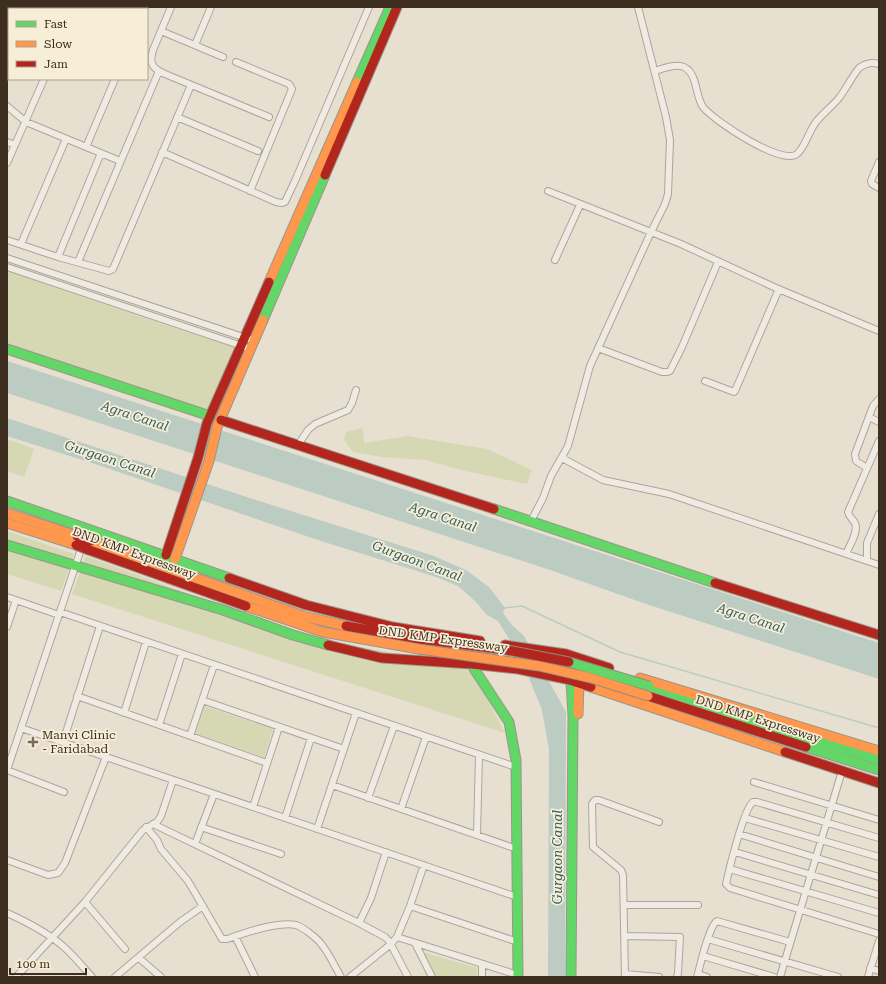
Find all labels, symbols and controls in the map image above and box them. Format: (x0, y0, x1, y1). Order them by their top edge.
legend (8, 8, 148, 80)
text: Fast (44, 17, 68, 31)
text: Slow (44, 37, 72, 51)
text: Jam (44, 57, 68, 71)
water label: Agra Canal (99, 398, 170, 434)
water label: Gurgaon Canal (63, 437, 157, 481)
water label: Agra Canal (407, 499, 478, 535)
street label: DND KMP Expressway (70, 524, 198, 582)
water label: Gurgaon Canal (370, 538, 464, 584)
water label: Agra Canal (715, 600, 786, 636)
street label: DND KMP Expressway (378, 623, 509, 655)
street label: DND KMP Expressway (694, 692, 823, 746)
place label: Manvi Clinic - Faridabad (42, 728, 116, 756)
marker: Manvi Clinic - Faridabad (27, 736, 39, 748)
water label: Gurgaon Canal (550, 810, 565, 904)
scale bar (10, 950, 86, 976)
text: 100 m (16, 957, 50, 971)

